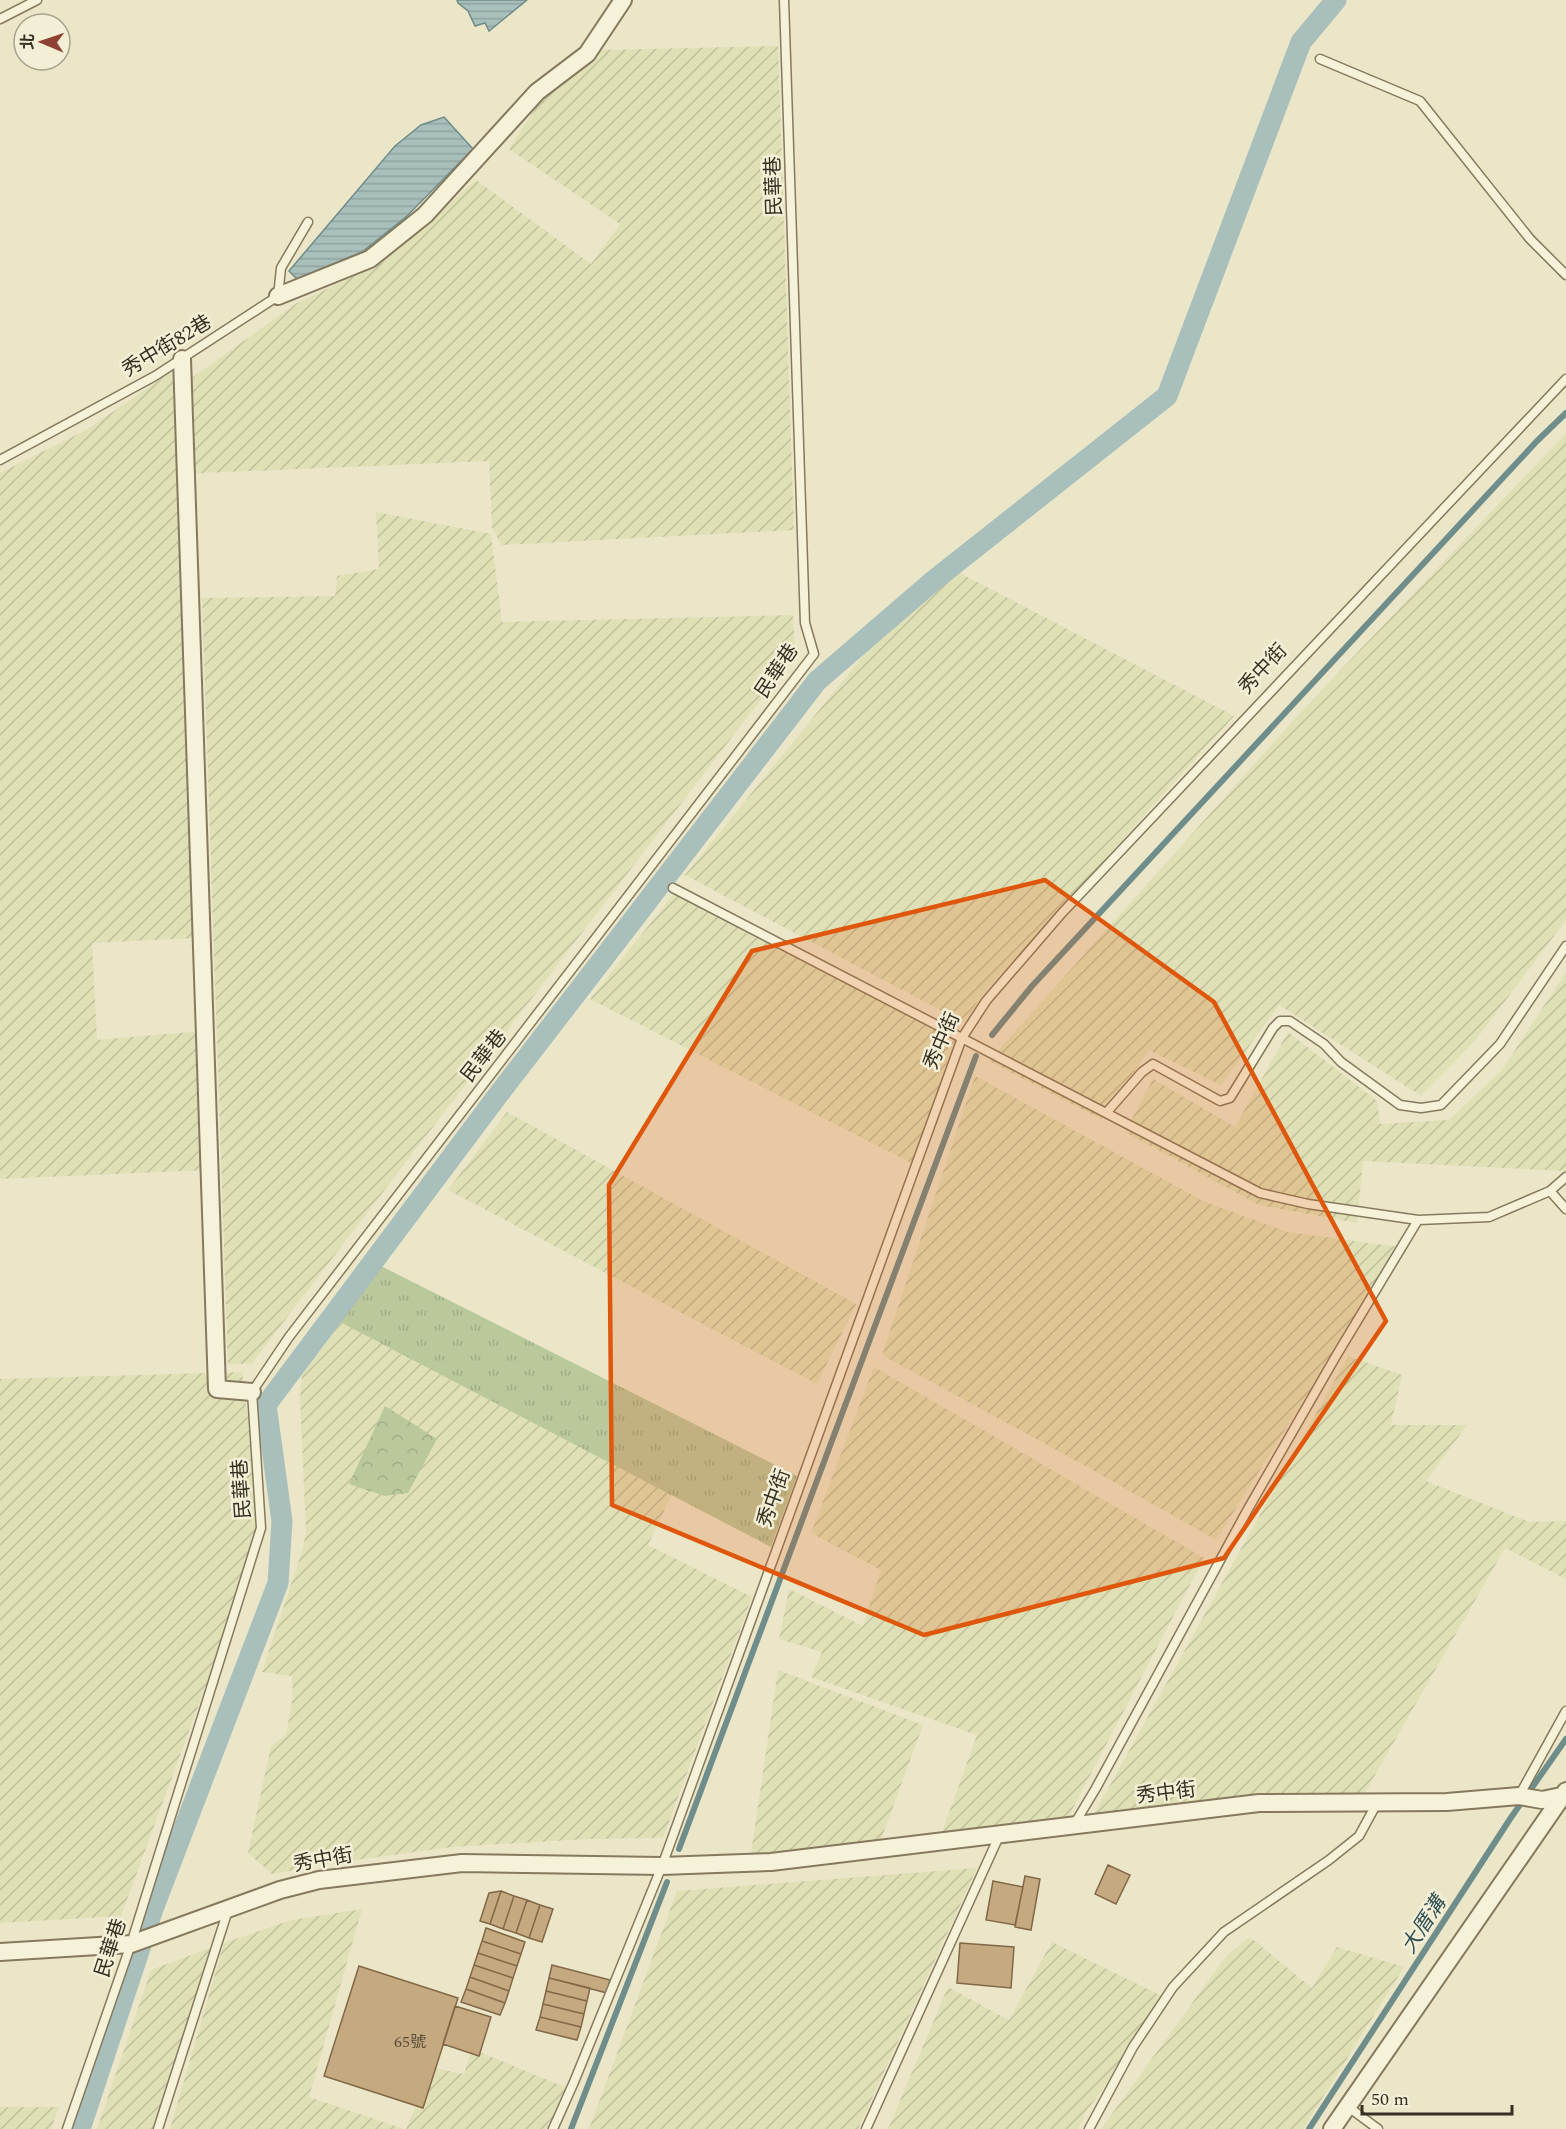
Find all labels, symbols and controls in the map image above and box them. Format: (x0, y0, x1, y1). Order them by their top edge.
north arrow (12, 12, 72, 72)
text: 北 (16, 33, 40, 50)
street label: 民華巷 (758, 155, 790, 217)
street label: 秀中街82巷 (116, 307, 218, 385)
street label: 秀中街 (1232, 637, 1294, 701)
street label: 民華巷 (748, 638, 806, 704)
street label: 秀中街 (916, 1007, 968, 1075)
street label: 民華巷 (454, 1023, 514, 1089)
street label: 民華巷 (225, 1458, 259, 1520)
street label: 秀中街 (750, 1465, 798, 1531)
street label: 秀中街 (1134, 1774, 1198, 1812)
street label: 秀中街 (291, 1840, 355, 1880)
water label: 大厝溝 (1393, 1887, 1456, 1960)
street label: 民華巷 (87, 1915, 135, 1981)
house number: 65號 (394, 2030, 426, 2054)
scale bar (1362, 2078, 1512, 2116)
text: 50 m (1371, 2086, 1409, 2113)

